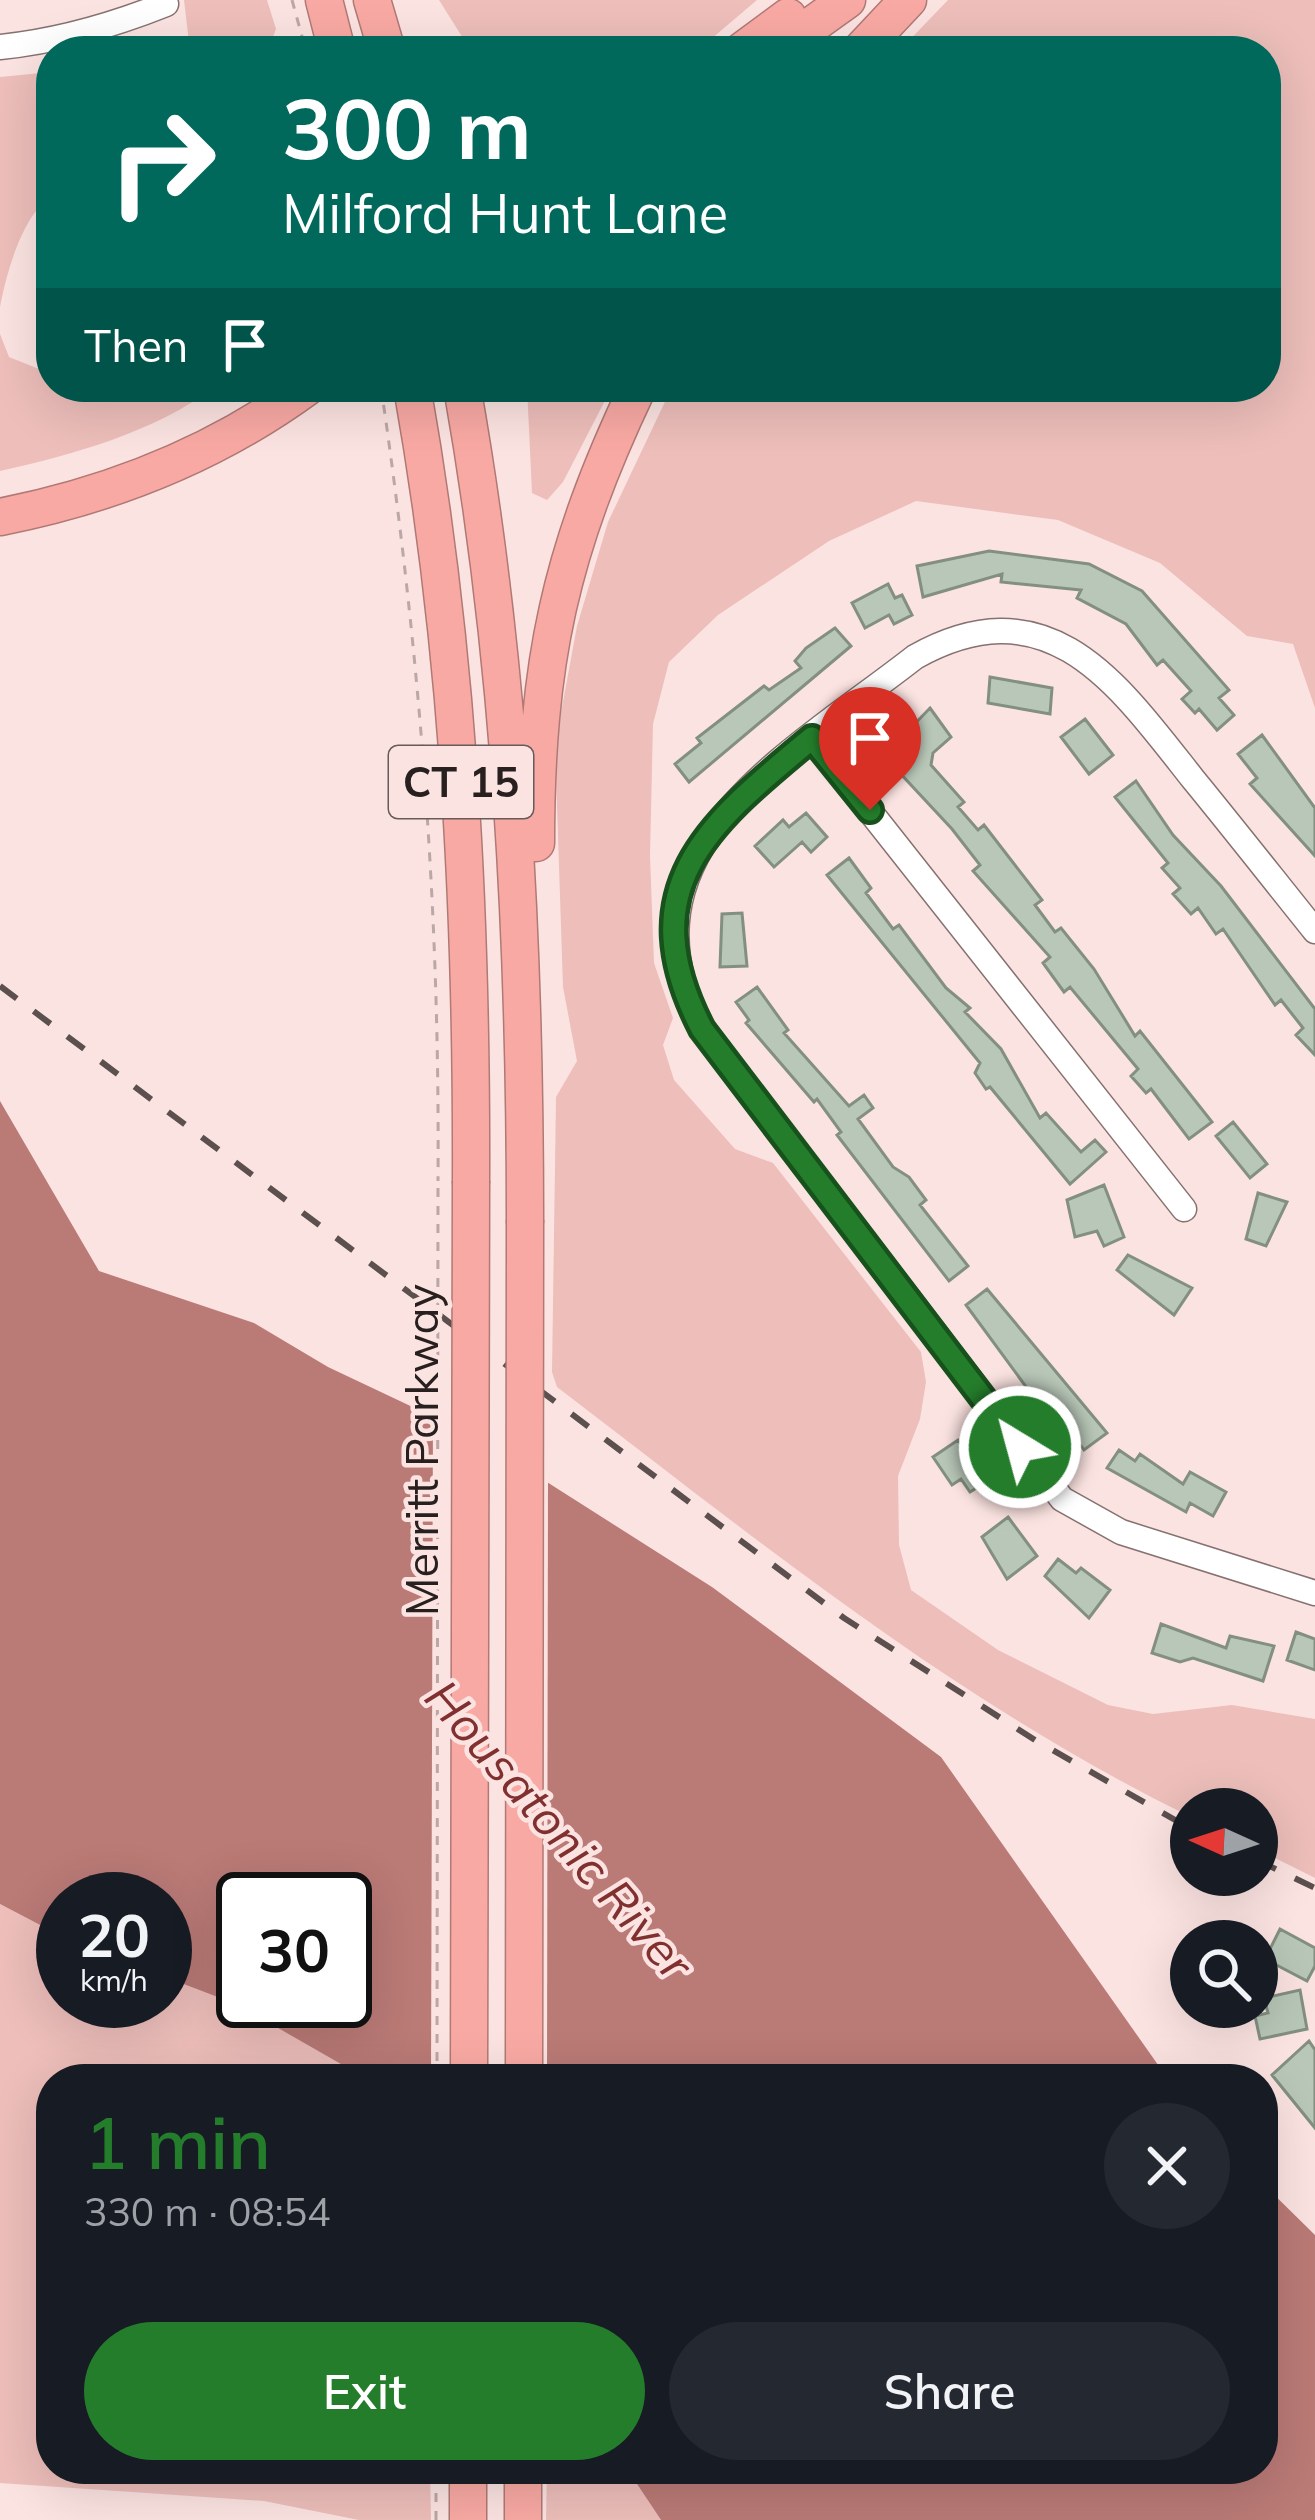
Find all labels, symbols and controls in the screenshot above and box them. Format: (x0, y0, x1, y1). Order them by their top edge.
text: 300 m (282, 75, 532, 180)
icon: right (84, 84, 240, 240)
text: Milford Hunt Lane (282, 179, 728, 247)
icon: arrive (212, 312, 278, 378)
text: Then (84, 317, 188, 373)
pin (819, 687, 921, 810)
icon: arrive (837, 705, 903, 771)
road number: CT 15 (389, 746, 533, 818)
street label: Merritt Parkway (393, 1284, 449, 1616)
position arrow (957, 1384, 1083, 1510)
water label: Housatonic River (413, 1667, 708, 1993)
north arrow (1170, 1788, 1278, 1896)
map controls (1170, 1788, 1278, 2028)
speed limit sign: 30 (216, 1872, 372, 2028)
text: 20 (78, 1897, 150, 1972)
button: search (1170, 1920, 1278, 2028)
text: km/h (80, 1961, 148, 1999)
text: 1 min (84, 2097, 271, 2187)
button: close (1104, 2103, 1230, 2229)
text: 330 m · 08:54 (84, 2187, 330, 2236)
button: Exit (84, 2322, 645, 2460)
button: Share (669, 2322, 1230, 2460)

